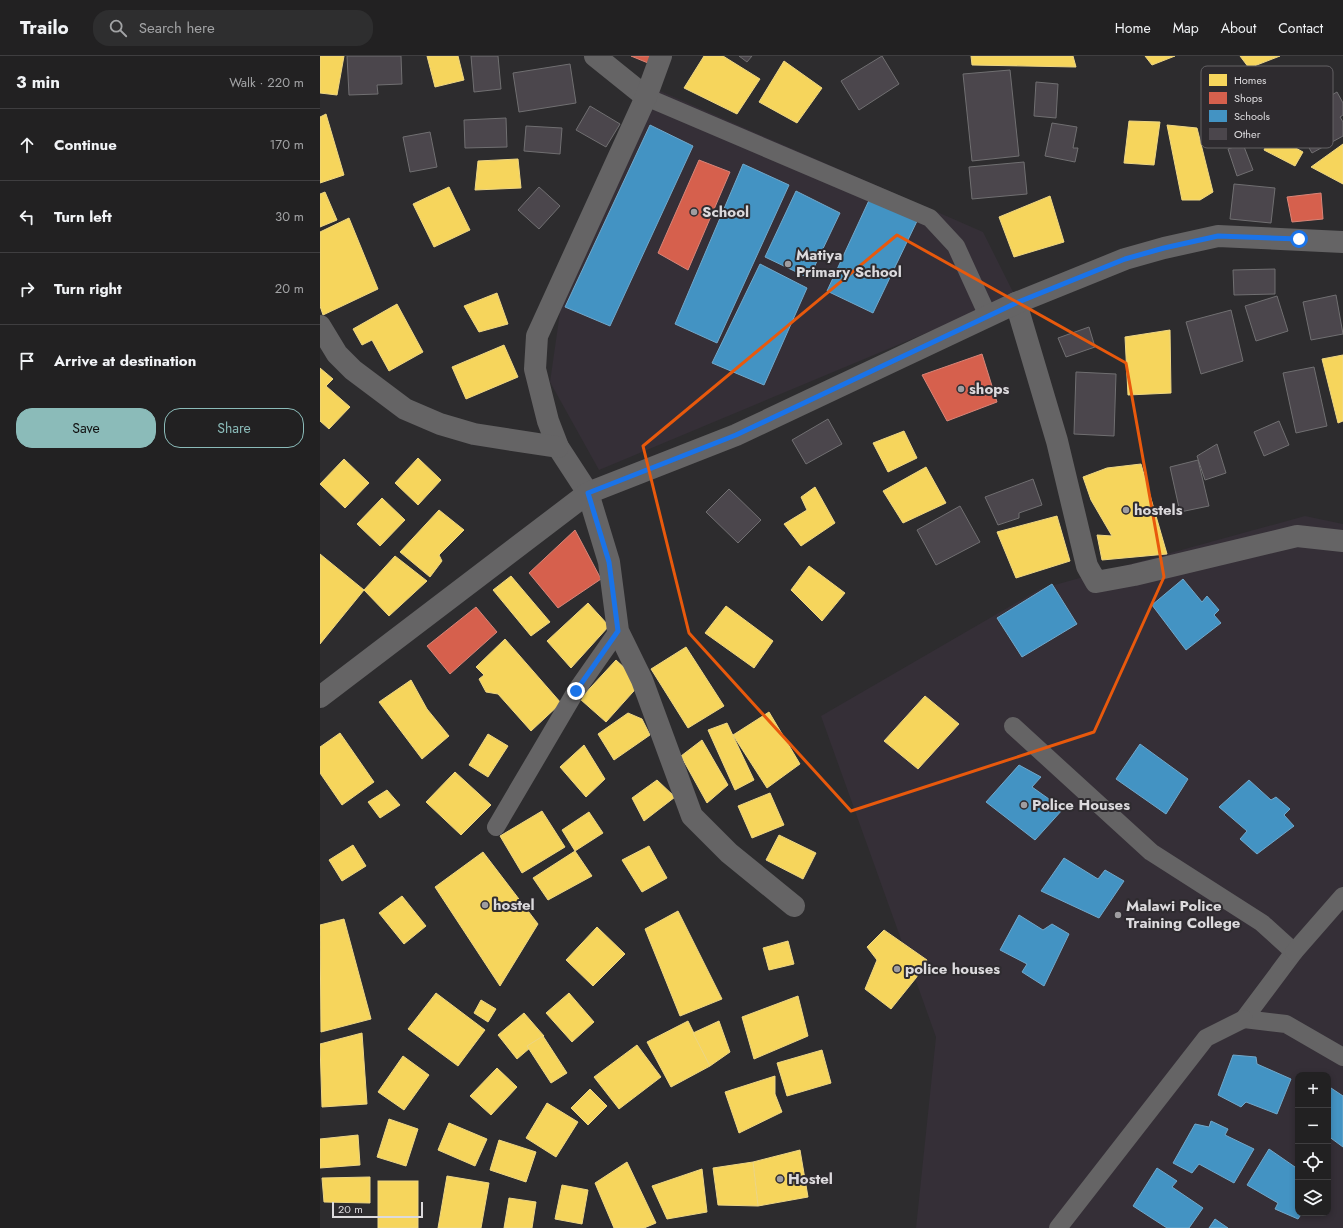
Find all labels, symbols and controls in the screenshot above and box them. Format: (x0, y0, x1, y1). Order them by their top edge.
search box (93, 10, 373, 46)
text: Trailo (20, 14, 69, 41)
icon: search (107, 17, 129, 39)
text: Search here (139, 17, 215, 39)
text: Home (1115, 18, 1151, 38)
text: Map (1173, 18, 1199, 38)
text: About (1221, 18, 1256, 38)
text: Contact (1278, 18, 1323, 38)
legend (1201, 66, 1333, 148)
text: 3 min (16, 70, 60, 94)
text: Homes (1234, 72, 1267, 88)
text: Walk · 220 m (229, 73, 304, 92)
text: Shops (1234, 90, 1263, 106)
text: Schools (1234, 108, 1271, 124)
text: Other (1234, 126, 1261, 142)
icon: ahead (16, 134, 38, 156)
text: Continue (54, 134, 117, 156)
text: 170 m (269, 135, 304, 154)
place label: School (702, 201, 749, 223)
icon: left (16, 206, 38, 228)
text: Turn left (54, 206, 112, 228)
text: 30 m (275, 207, 304, 226)
marker: School (689, 207, 699, 217)
route start (1290, 230, 1308, 248)
place label: Matiya Primary School (796, 244, 902, 283)
marker: Matiya Primary School (783, 259, 793, 269)
icon: right (16, 278, 38, 300)
text: Turn right (54, 278, 122, 300)
text: 20 m (275, 279, 304, 298)
icon: arrive (16, 350, 38, 372)
text: Arrive at destination (54, 350, 196, 372)
place label: shops (969, 378, 1009, 400)
marker: shops (956, 384, 966, 394)
button: Save (16, 408, 156, 448)
button: Share (164, 408, 304, 448)
place label: hostels (1134, 499, 1183, 521)
marker: hostels (1121, 505, 1131, 515)
route end (567, 682, 585, 700)
place label: Police Houses (1032, 794, 1130, 816)
marker: Police Houses (1019, 800, 1029, 810)
place label: hostel (493, 894, 535, 916)
place label: Malawi Police Training College (1126, 895, 1241, 934)
marker: hostel (480, 900, 490, 910)
marker: Malawi Police Training College (1113, 910, 1123, 920)
place label: police houses (905, 958, 1000, 980)
marker: police houses (892, 964, 902, 974)
map controls (1295, 1072, 1331, 1216)
button: + (1295, 1072, 1331, 1108)
button: − (1295, 1108, 1331, 1144)
button: locate (1295, 1144, 1331, 1180)
place label: Hostel (788, 1168, 833, 1190)
marker: Hostel (775, 1174, 785, 1184)
button: layers (1295, 1180, 1331, 1216)
scale bar (332, 1200, 423, 1219)
text: 20 m (338, 1201, 363, 1217)

